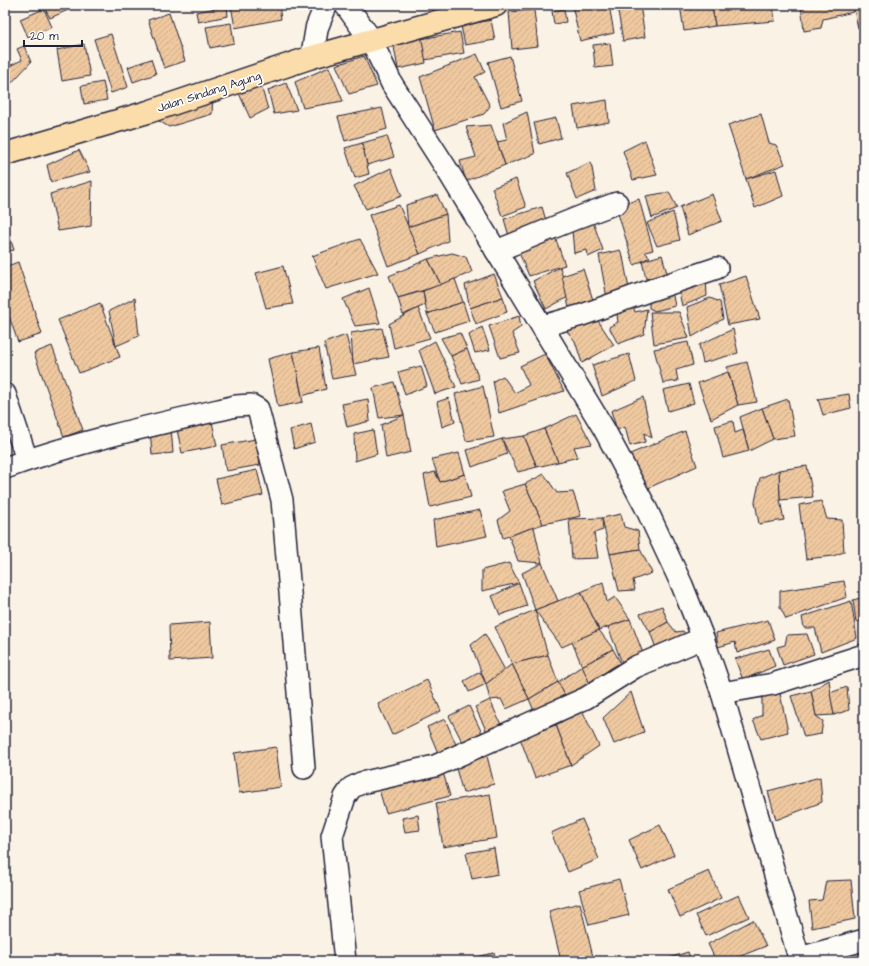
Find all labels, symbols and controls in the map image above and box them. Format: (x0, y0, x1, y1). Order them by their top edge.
scale bar (24, 22, 82, 48)
text: 20 m (30, 28, 59, 45)
street label: Jalan Sindang Agung (155, 67, 263, 118)

